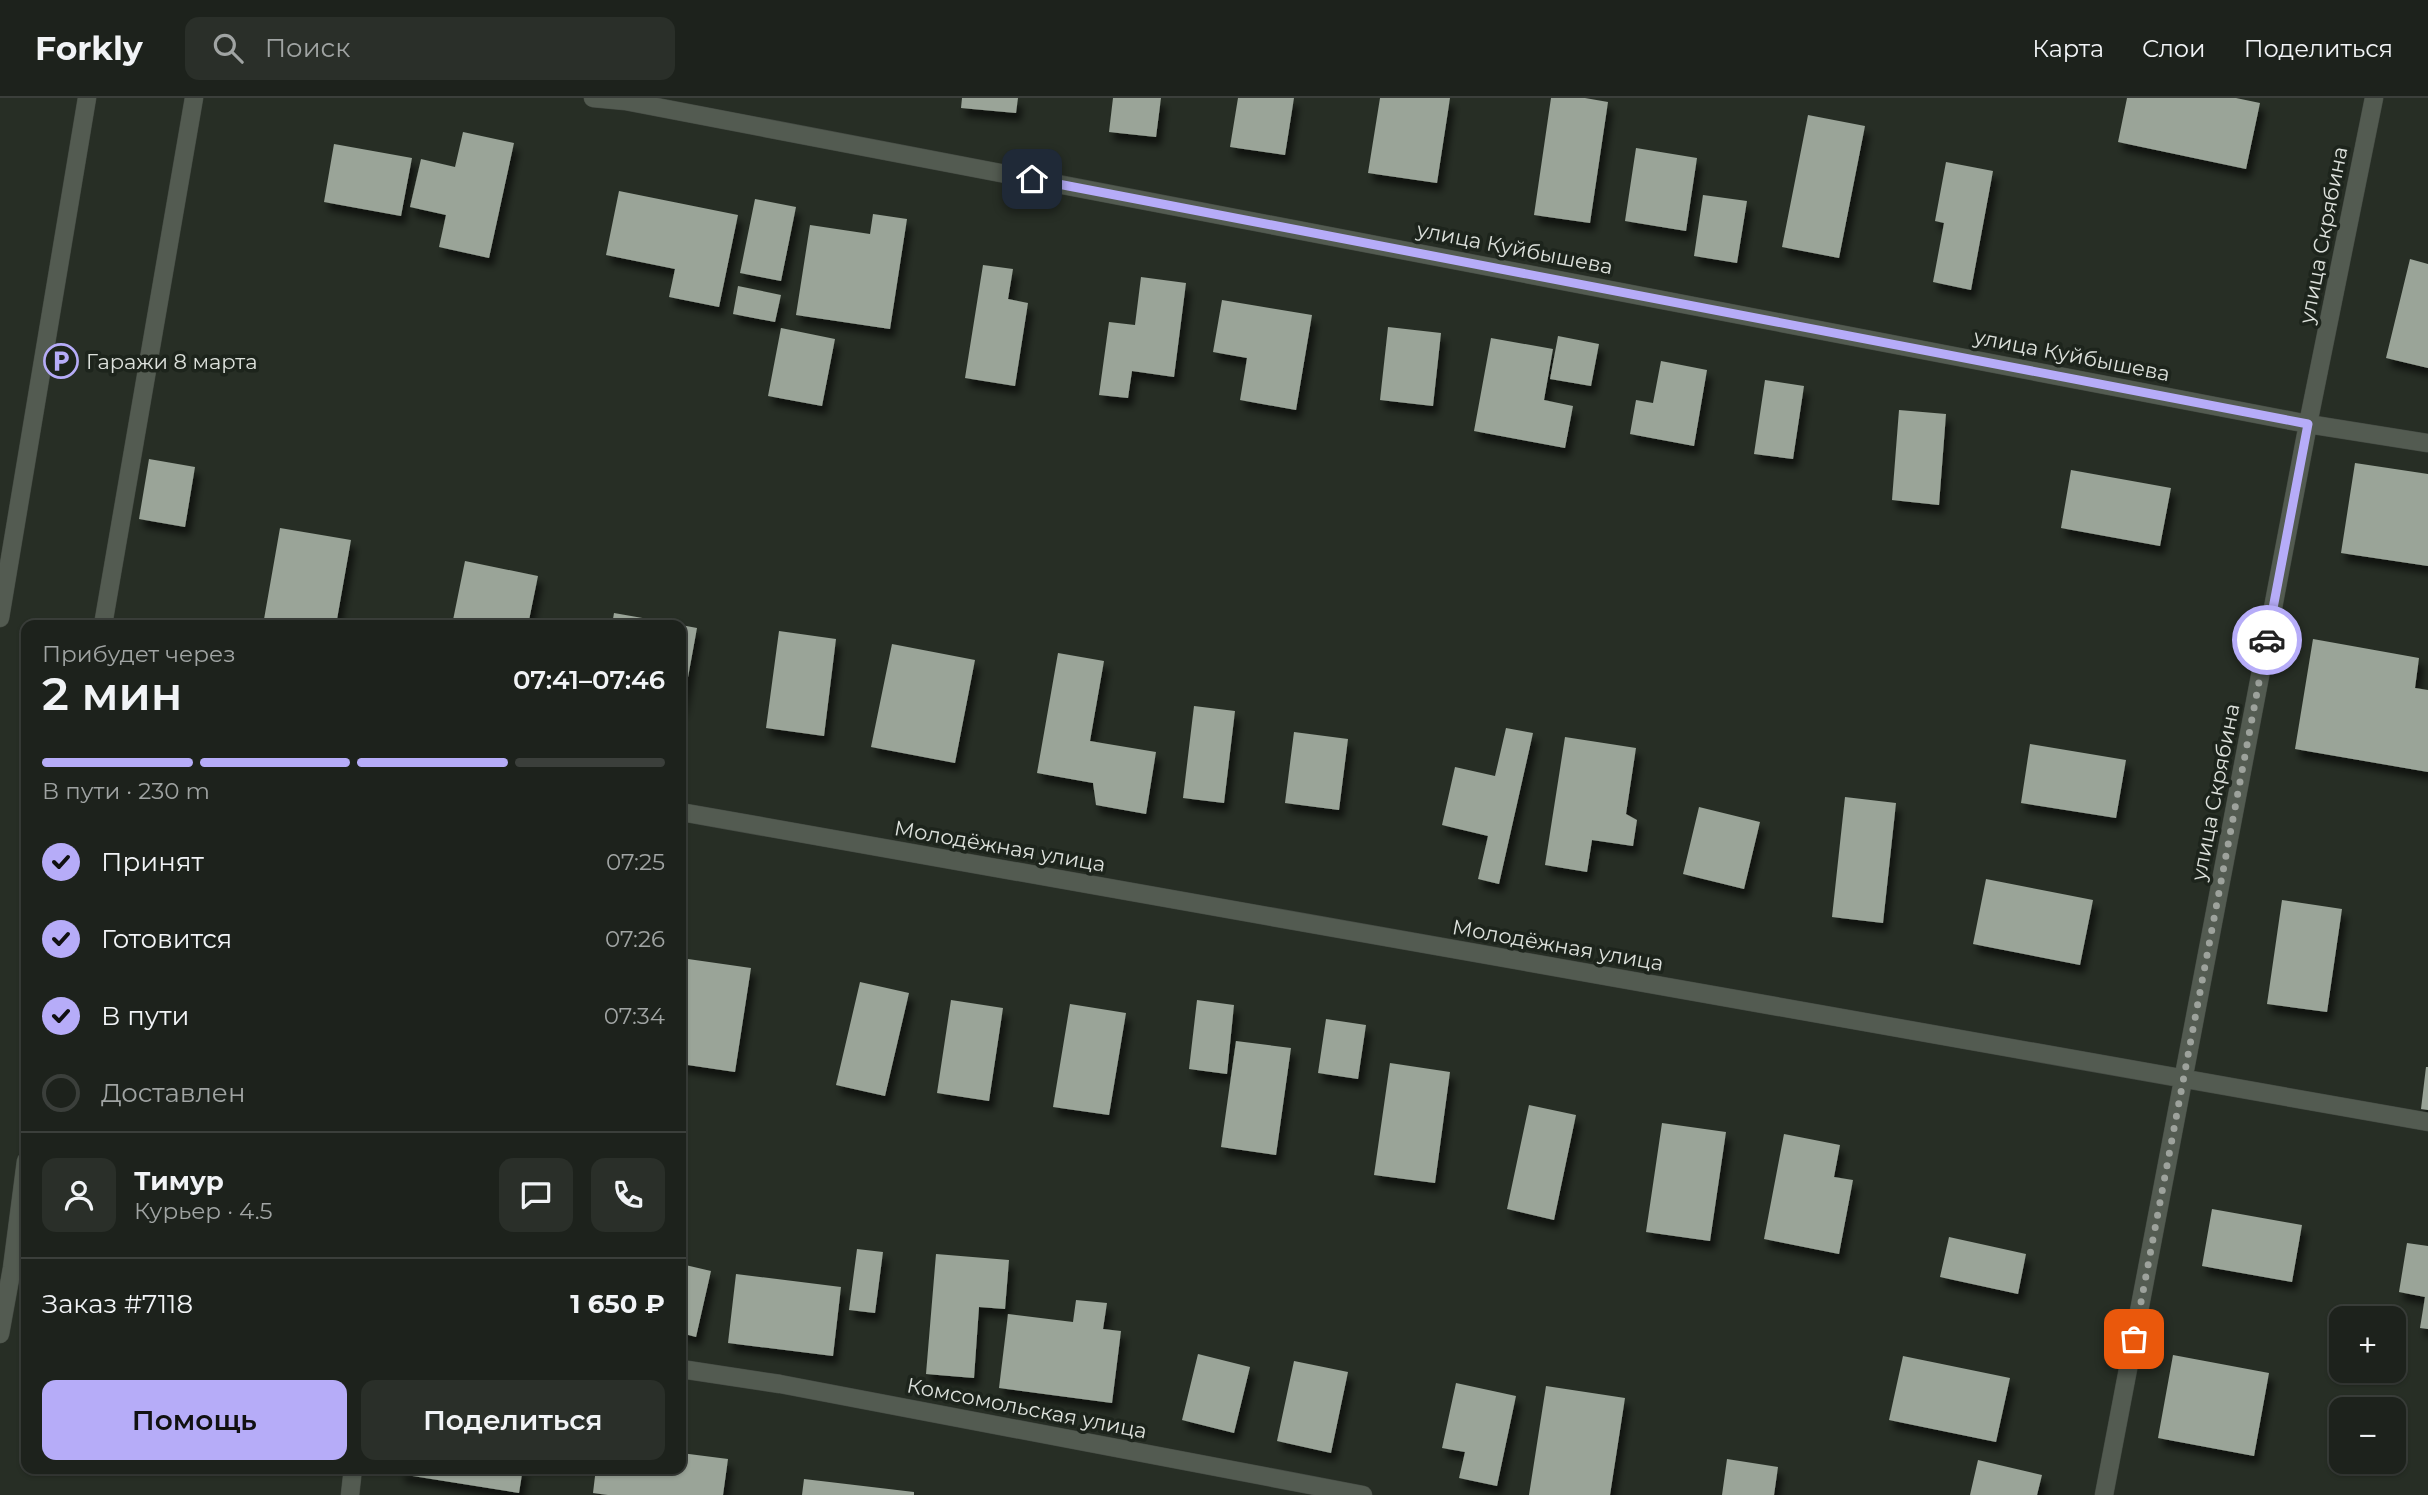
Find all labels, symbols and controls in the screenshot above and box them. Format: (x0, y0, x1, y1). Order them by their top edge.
search box (185, 17, 675, 80)
text: Forkly (35, 28, 143, 68)
icon: search (209, 29, 247, 67)
text: Поиск (265, 32, 350, 64)
text: Карта (2032, 34, 2104, 63)
text: Слои (2142, 34, 2206, 63)
text: Поделиться (2244, 34, 2393, 63)
street label: улица Скрябина (2293, 144, 2352, 327)
pin (1002, 149, 1062, 209)
icon: home (1013, 160, 1051, 198)
street label: улица Куйбышева (1414, 217, 1615, 279)
street label: улица Куйбышева (1971, 324, 2172, 386)
parking icon: Гаражи 8 марта (42, 342, 80, 380)
place label: Гаражи 8 марта (86, 349, 257, 374)
courier (2232, 605, 2302, 675)
icon: car (2248, 621, 2286, 659)
text: Прибудет через (42, 640, 236, 668)
text: 07:41–07:46 (513, 664, 665, 696)
text: 2 мин (42, 665, 182, 722)
street label: улица Скрябина (2185, 701, 2244, 884)
text: В пути · 230 m (42, 777, 210, 805)
street label: Молодёжная улица (892, 815, 1108, 877)
icon: check (42, 843, 80, 881)
text: Принят (101, 846, 204, 878)
text: 07:25 (606, 848, 665, 876)
street label: Молодёжная улица (1450, 914, 1666, 976)
icon: check (42, 920, 80, 958)
text: Готовится (101, 923, 232, 955)
text: 07:26 (605, 925, 665, 953)
icon: check (42, 997, 80, 1035)
text: В пути (101, 1000, 190, 1032)
text: 07:34 (604, 1002, 665, 1030)
text: Доставлен (101, 1077, 246, 1109)
button: person (42, 1158, 116, 1232)
button: chat (499, 1158, 573, 1232)
button: phone (591, 1158, 665, 1232)
text: Тимур (134, 1165, 224, 1197)
text: Курьер · 4.5 (134, 1197, 273, 1225)
text: Заказ #7118 (42, 1288, 193, 1320)
text: 1 650 ₽ (570, 1288, 665, 1320)
map controls (2329, 1306, 2406, 1474)
button: + (2329, 1306, 2406, 1383)
pin (2104, 1309, 2164, 1369)
icon: bag (2115, 1320, 2153, 1358)
street label: Комсомольская улица (905, 1372, 1149, 1444)
button: Помощь (42, 1380, 347, 1460)
button: Поделиться (361, 1380, 665, 1460)
button: − (2329, 1397, 2406, 1474)

